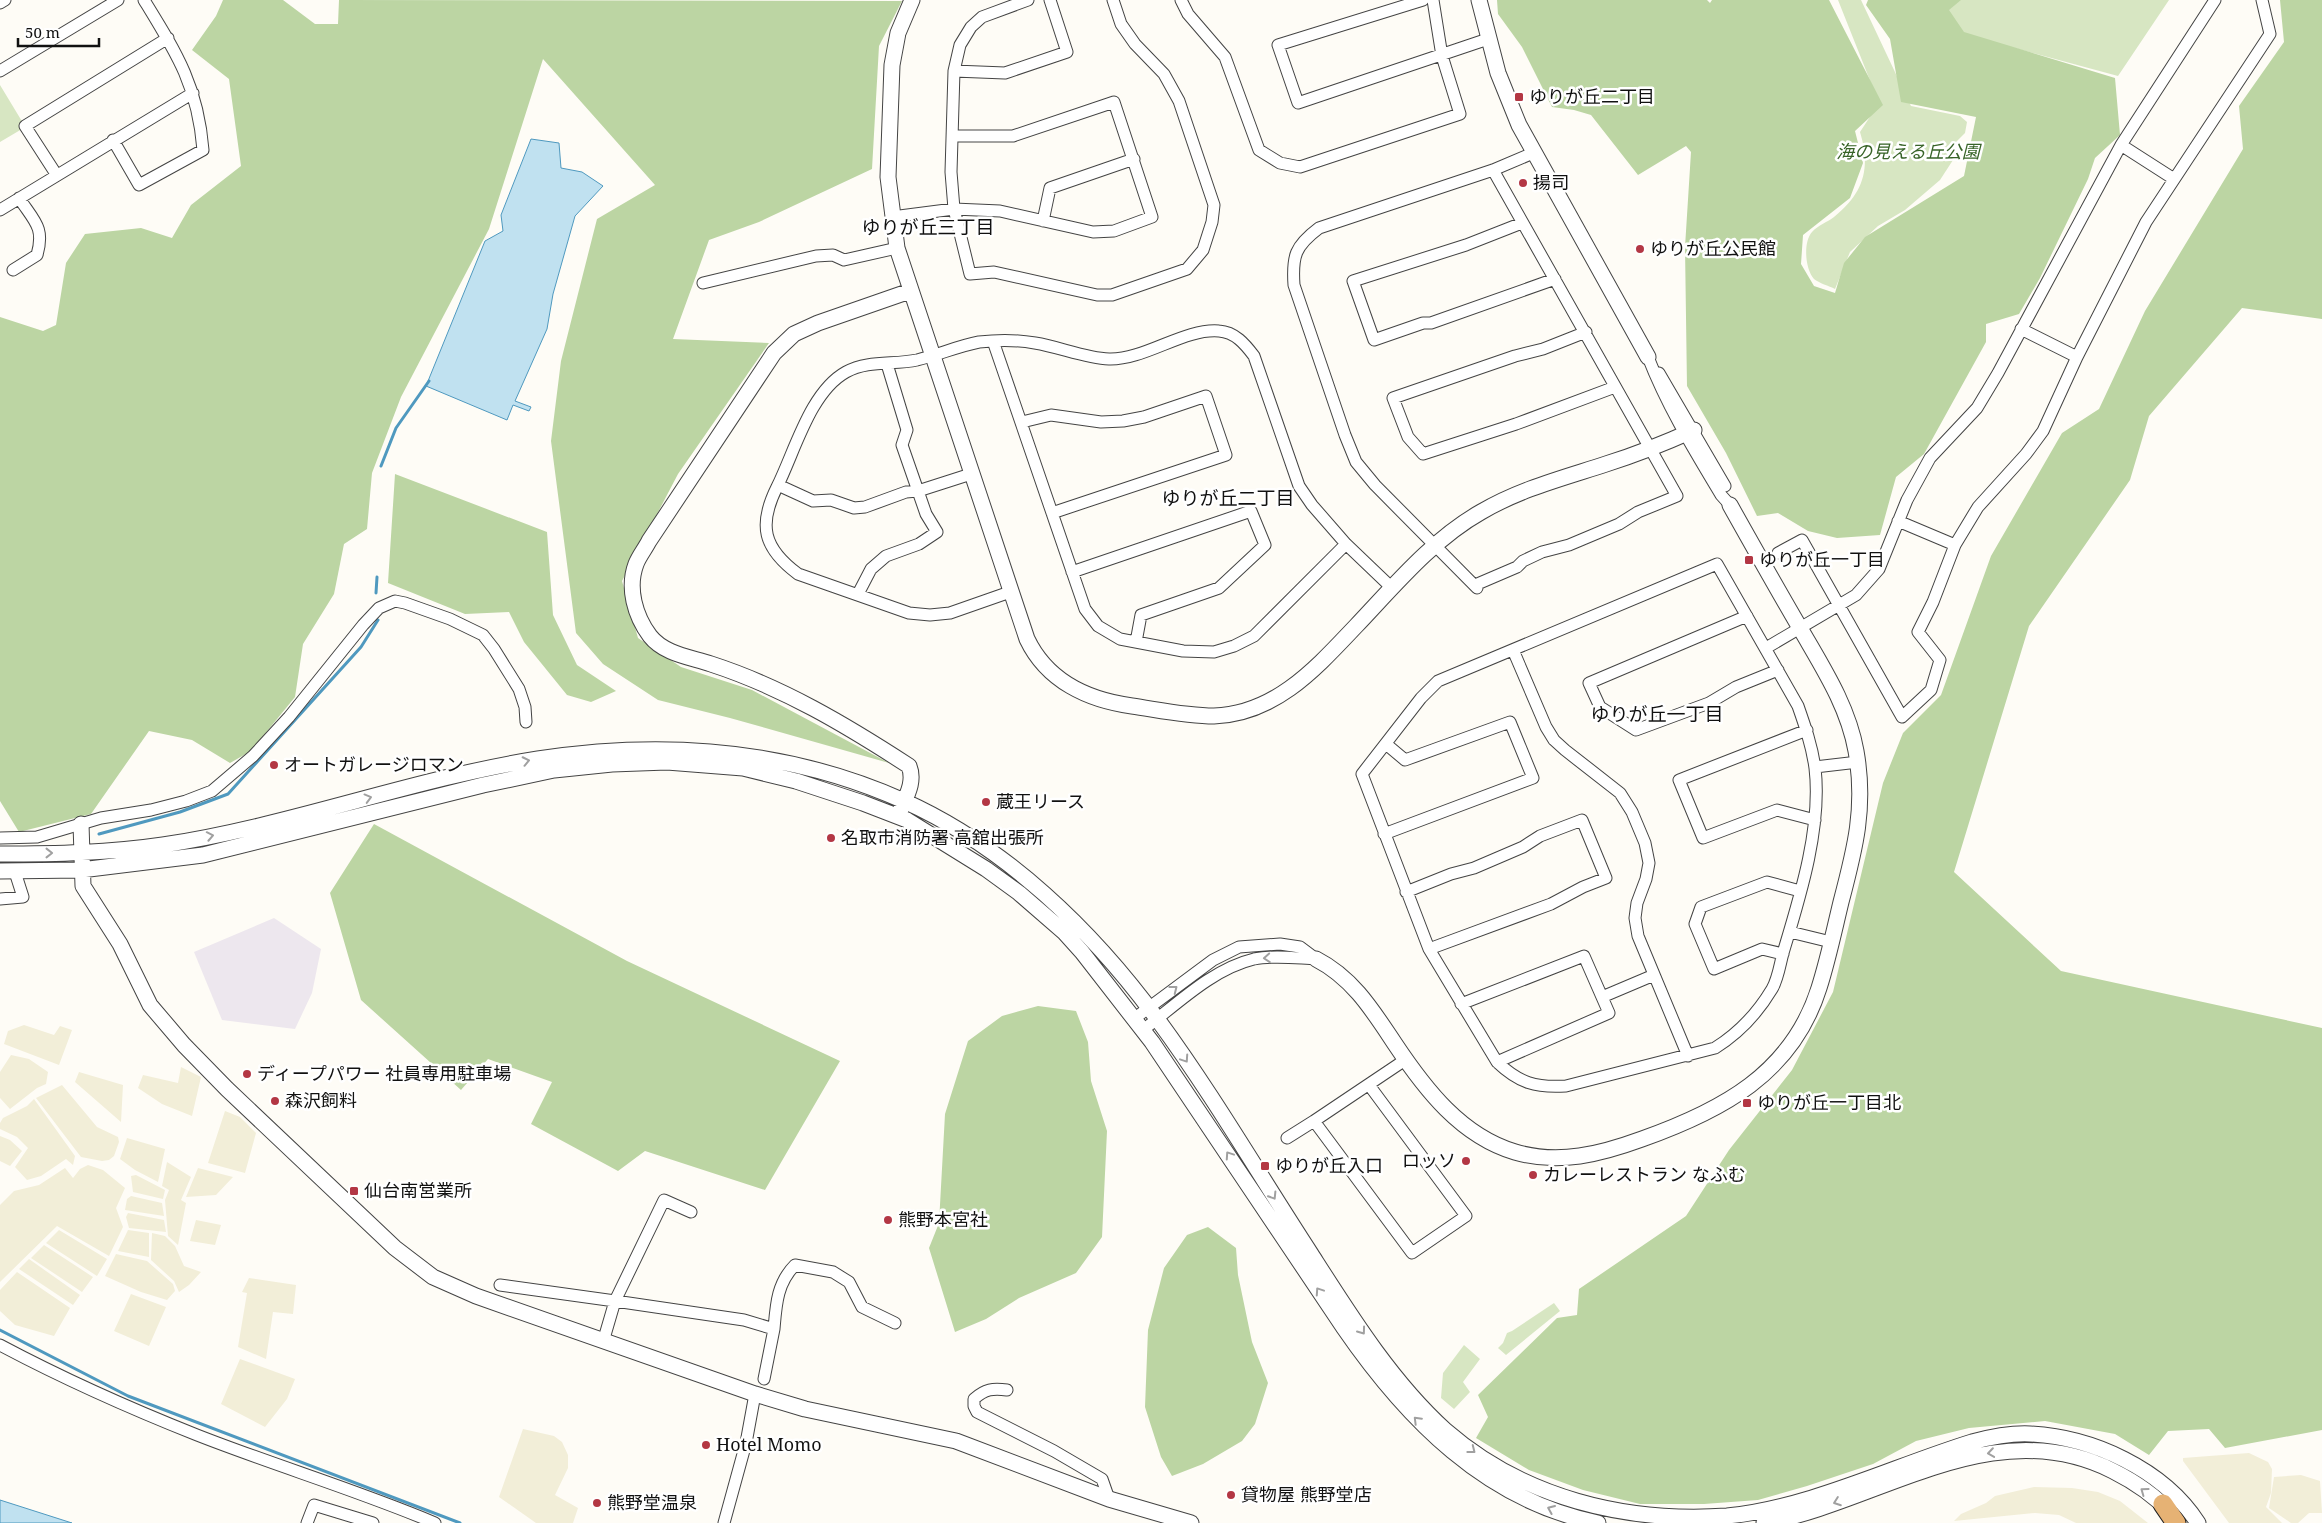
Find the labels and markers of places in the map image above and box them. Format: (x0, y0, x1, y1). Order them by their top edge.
place label: ゆりが丘二丁目 (1529, 84, 1655, 108)
marker: ゆりが丘二丁目 (1513, 91, 1525, 103)
place label: 揚司 (1533, 170, 1569, 194)
marker: 揚司 (1517, 177, 1529, 189)
place label: ゆりが丘公民館 (1650, 236, 1776, 260)
marker: ゆりが丘公民館 (1634, 243, 1646, 255)
place label: ゆりが丘一丁目 (1759, 547, 1885, 571)
marker: ゆりが丘一丁目 (1743, 554, 1755, 566)
place label: オートガレージロマン (284, 752, 464, 776)
marker: オートガレージロマン (268, 759, 280, 771)
place label: 蔵王リース (996, 789, 1085, 813)
marker: 蔵王リース (980, 796, 992, 808)
place label: 名取市消防署 高舘出張所 (841, 825, 1044, 849)
marker: 名取市消防署 高舘出張所 (825, 832, 837, 844)
place label: ディープパワー 社員専用駐車場 (257, 1061, 511, 1085)
marker: ディープパワー 社員専用駐車場 (241, 1068, 253, 1080)
place label: 森沢飼料 (285, 1088, 357, 1112)
place label: ゆりが丘一丁目北 (1757, 1090, 1901, 1114)
marker: 森沢飼料 (269, 1095, 281, 1107)
marker: ゆりが丘一丁目北 (1741, 1097, 1753, 1109)
place label: ロッソ (1402, 1148, 1456, 1172)
place label: ゆりが丘入口 (1275, 1153, 1383, 1177)
marker: ロッソ (1460, 1155, 1472, 1167)
marker: ゆりが丘入口 (1259, 1160, 1271, 1172)
place label: カレーレストラン なふむ (1543, 1162, 1746, 1186)
marker: カレーレストラン なふむ (1527, 1169, 1539, 1181)
place label: 仙台南営業所 (364, 1178, 472, 1202)
marker: 仙台南営業所 (348, 1185, 360, 1197)
place label: 熊野本宮社 (898, 1207, 988, 1231)
marker: 熊野本宮社 (882, 1214, 894, 1226)
place label: Hotel Momo (716, 1432, 822, 1456)
marker: Hotel Momo (700, 1439, 712, 1451)
place label: 貸物屋 熊野堂店 (1241, 1482, 1372, 1506)
marker: 貸物屋 熊野堂店 (1225, 1489, 1237, 1501)
place label: 熊野堂温泉 (607, 1490, 697, 1514)
marker: 熊野堂温泉 (591, 1497, 603, 1509)

